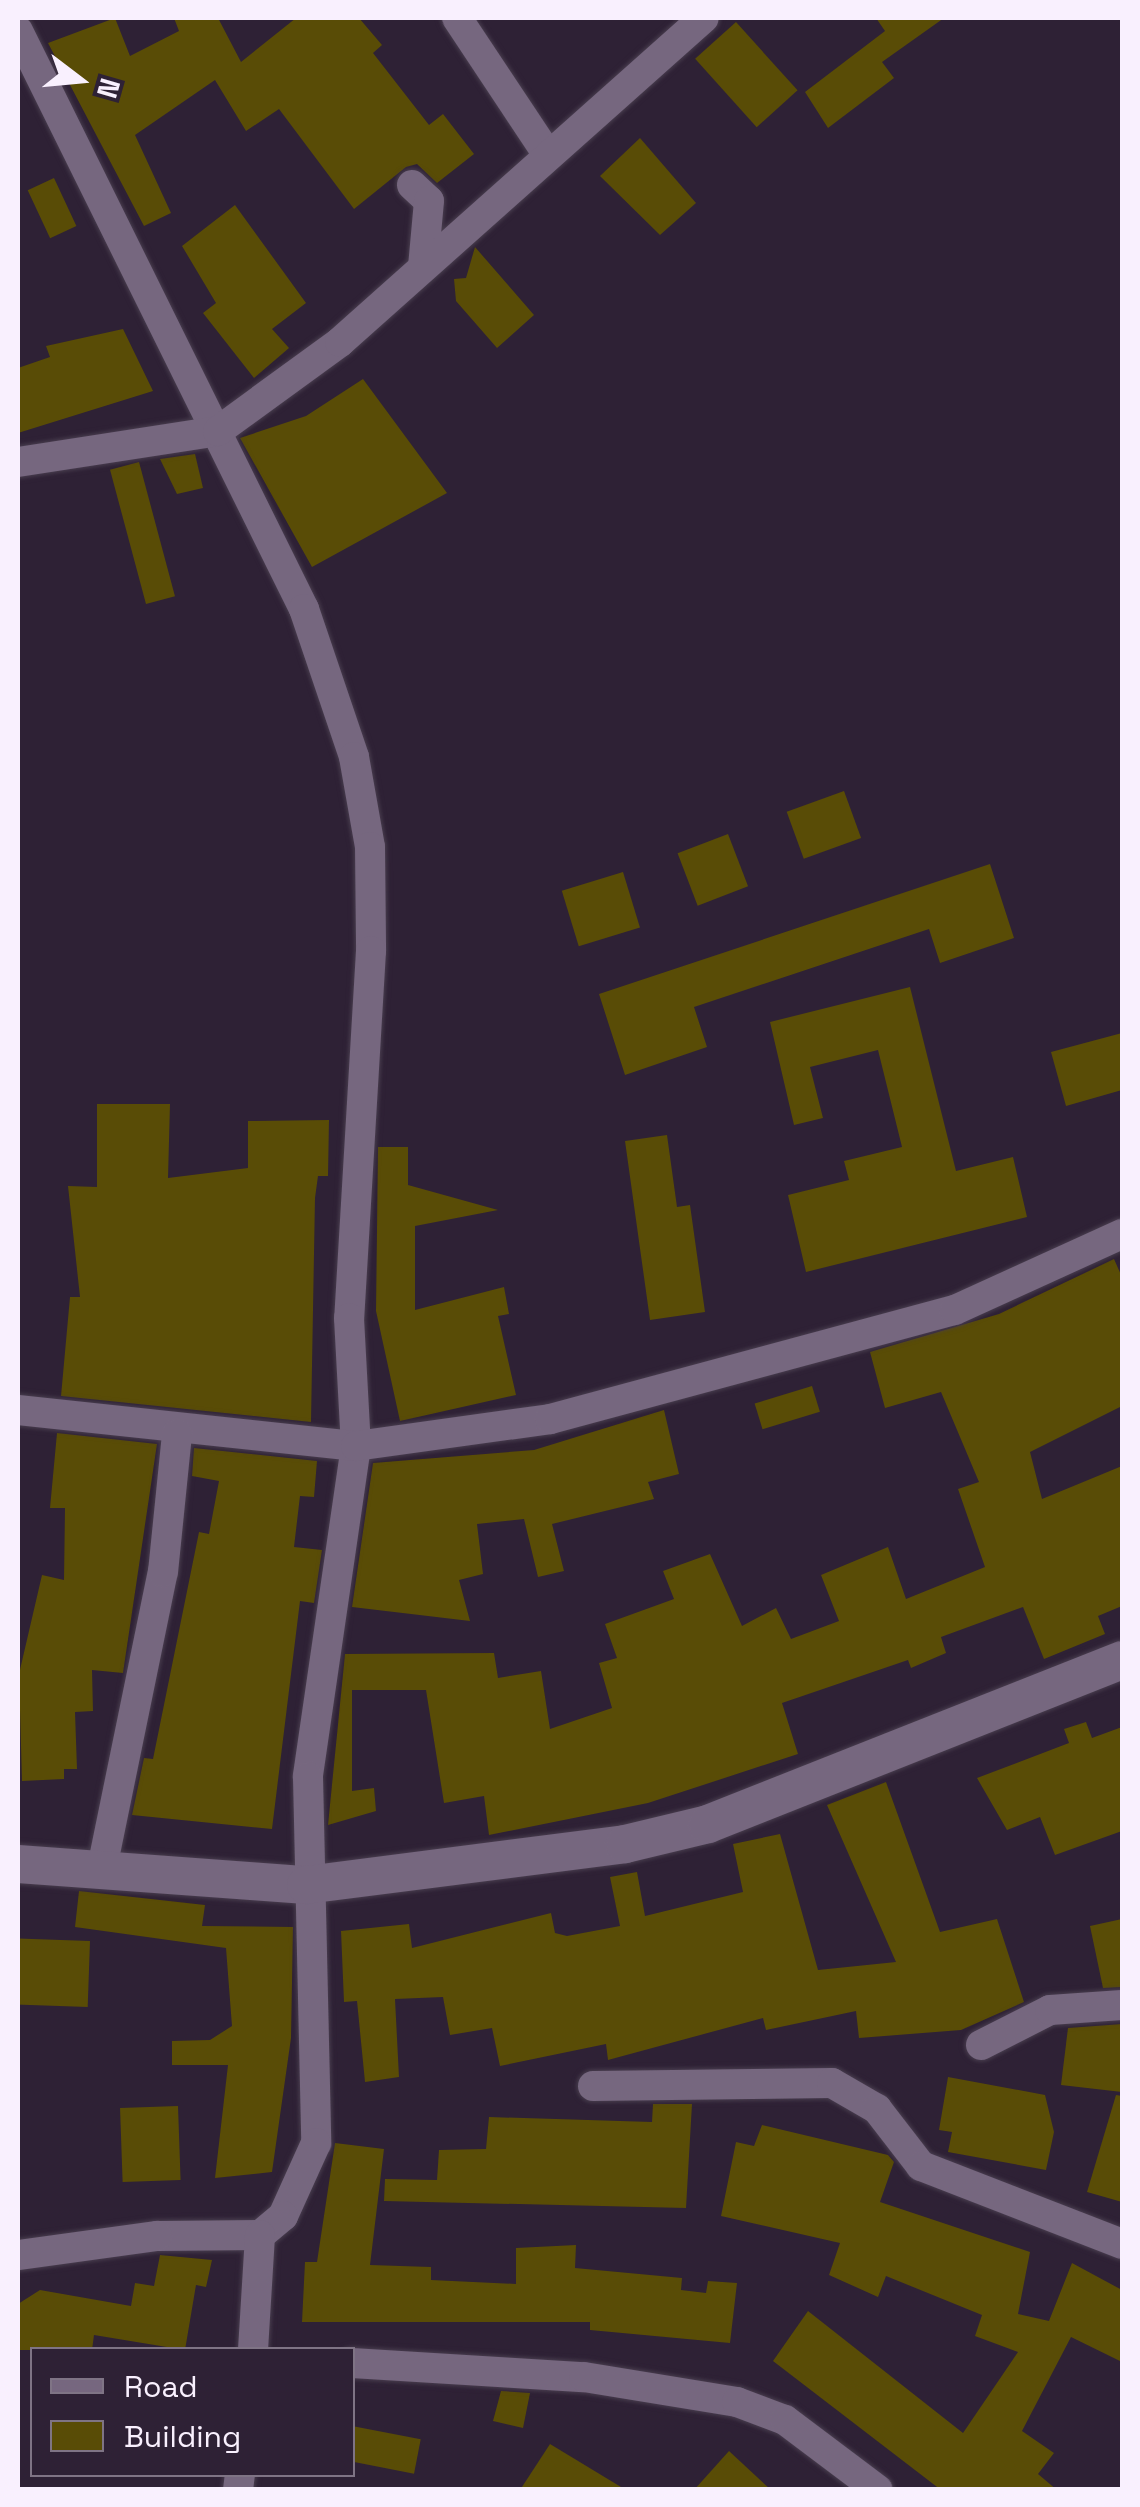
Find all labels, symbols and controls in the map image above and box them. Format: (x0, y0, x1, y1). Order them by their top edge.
north arrow (30, 30, 130, 130)
text: N (89, 74, 129, 102)
legend (30, 2347, 355, 2477)
text: Road (124, 2367, 198, 2406)
text: Building (124, 2417, 241, 2456)

